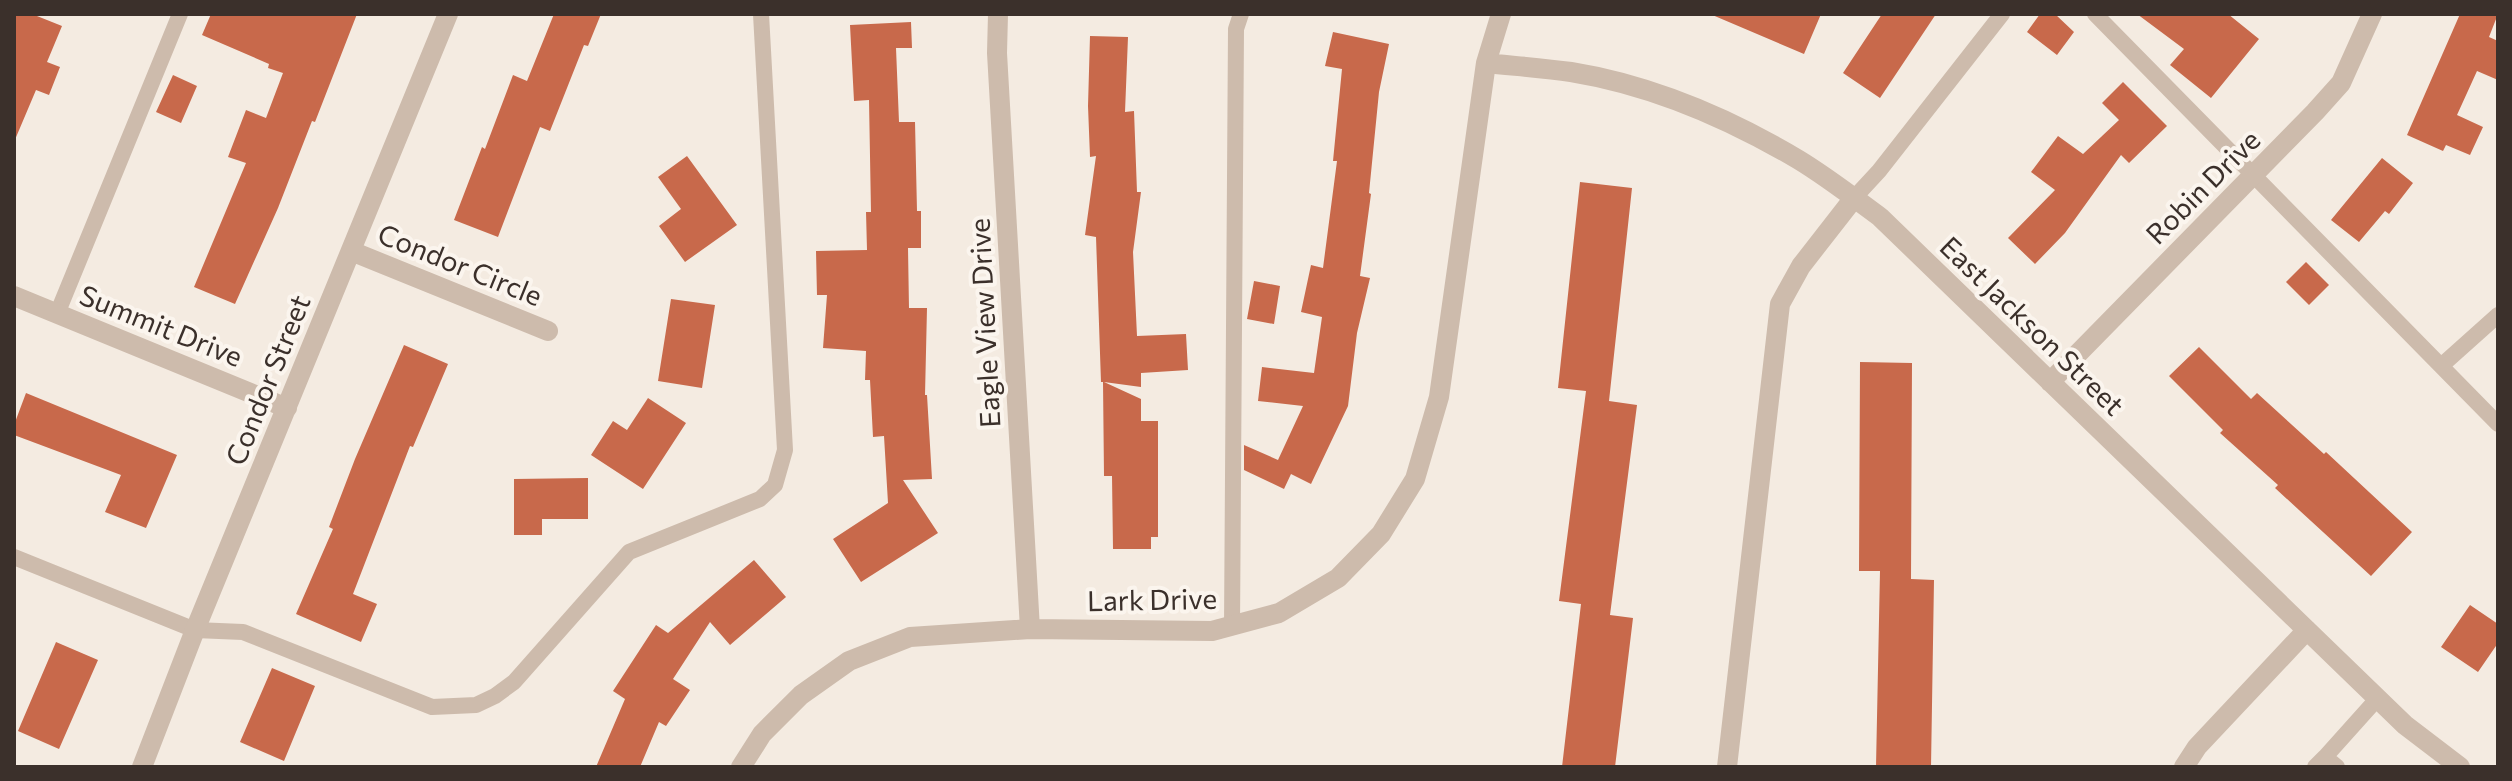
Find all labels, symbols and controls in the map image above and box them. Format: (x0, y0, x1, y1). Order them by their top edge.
street label: Robin Drive (2138, 122, 2266, 250)
street label: Condor Circle (373, 216, 548, 312)
street label: Eagle View Drive (962, 217, 1006, 429)
street label: East Jackson Street (1934, 229, 2132, 422)
street label: Summit Drive (75, 277, 248, 373)
street label: Condor Street (217, 290, 317, 470)
street label: Lark Drive (1087, 581, 1217, 617)

